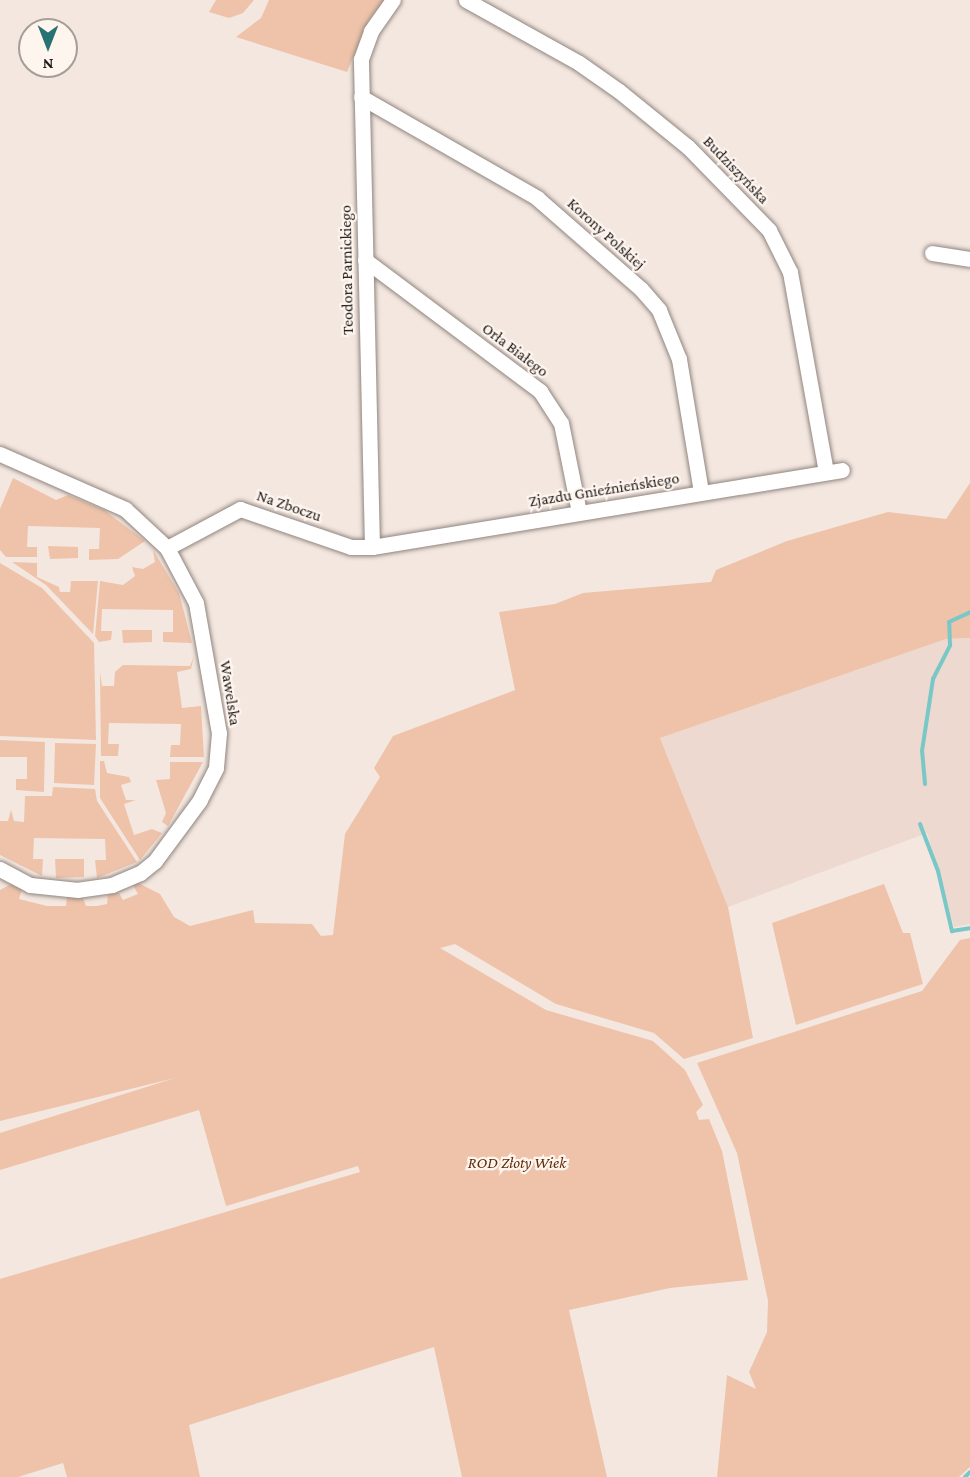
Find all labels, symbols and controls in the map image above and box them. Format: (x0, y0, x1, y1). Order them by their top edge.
north arrow (18, 18, 78, 78)
text: N (43, 56, 53, 73)
street label: Budziszyńska (699, 132, 773, 208)
street label: Korony Polskiej (563, 194, 649, 274)
street label: Teodora Parnickiego (336, 205, 358, 335)
street label: Orła Białego (478, 319, 552, 381)
street label: Zjazdu Gnieźnieńskiego (527, 469, 681, 511)
street label: Na Zboczu (254, 486, 324, 526)
street label: Wawelska (215, 659, 245, 727)
park label: ROD Złoty Wiek (468, 1153, 566, 1173)

